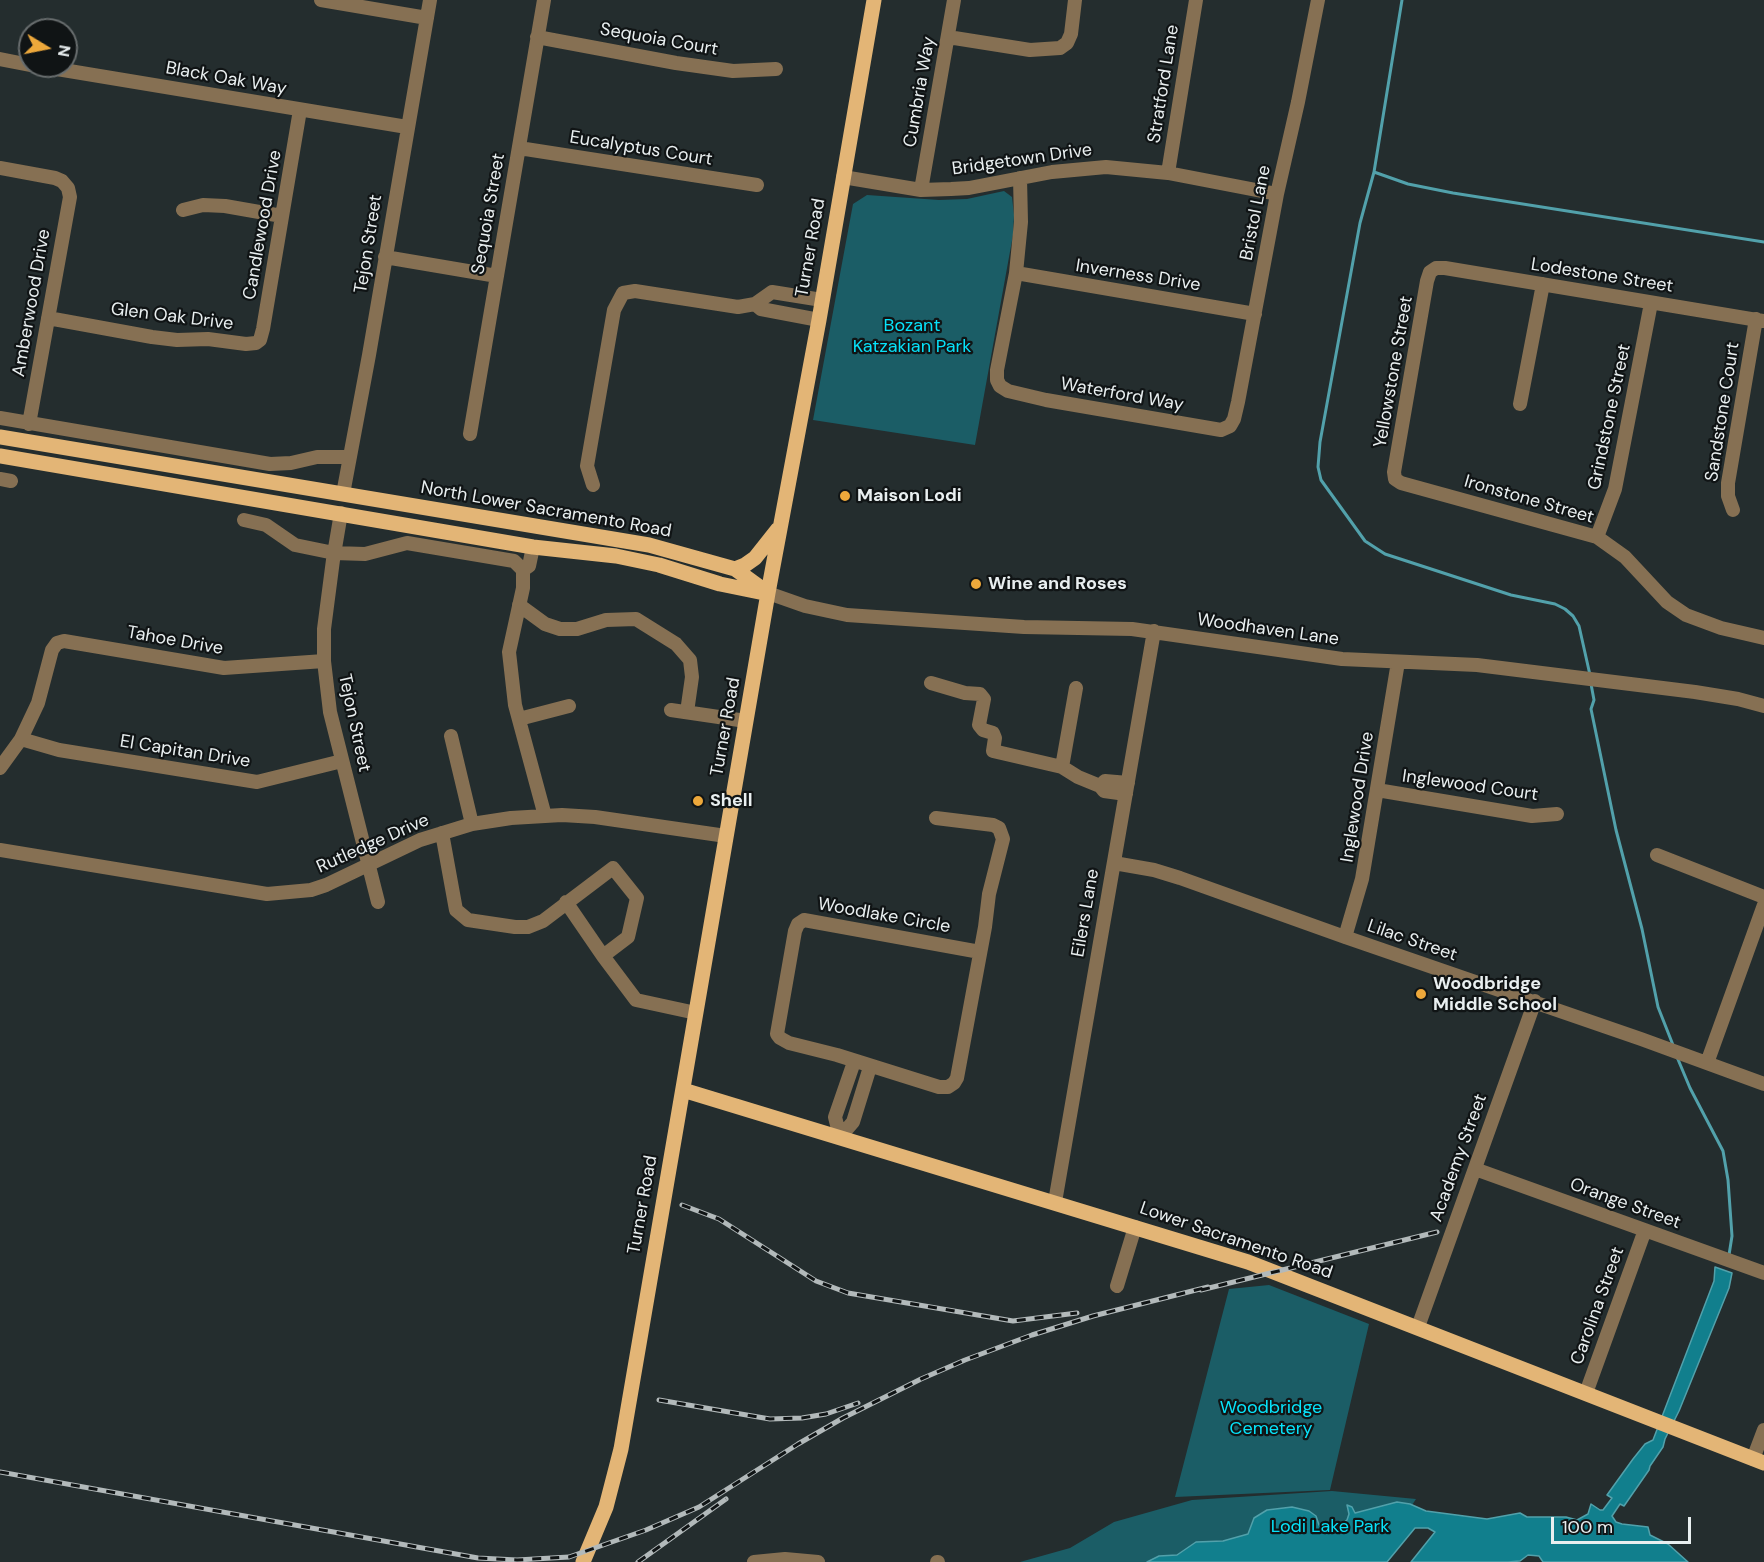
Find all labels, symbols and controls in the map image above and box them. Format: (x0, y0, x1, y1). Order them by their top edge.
north arrow (18, 18, 78, 78)
street label: Sequoia Court (598, 19, 720, 61)
street label: Stratford Lane (1144, 23, 1184, 145)
street label: Cumbria Way (900, 35, 940, 149)
text: N (53, 43, 76, 58)
street label: Black Oak Way (164, 58, 288, 100)
street label: Eucalyptus Court (568, 127, 714, 171)
street label: Bridgetown Drive (951, 139, 1093, 181)
street label: Candlewood Drive (239, 148, 287, 302)
street label: Sequoia Street (468, 152, 510, 276)
street label: Bristol Lane (1236, 164, 1276, 262)
street label: Tejon Street (351, 193, 387, 295)
street label: Turner Road (792, 197, 830, 299)
street label: Amberwood Drive (8, 227, 56, 379)
street label: Lodestone Street (1529, 254, 1675, 298)
street label: Inverness Drive (1074, 255, 1202, 297)
street label: Yellowstone Street (1370, 294, 1418, 450)
street label: Glen Oak Drive (110, 299, 234, 335)
park label: Bozant Katzakian Park (853, 315, 971, 358)
street label: Sandstone Court (1701, 341, 1745, 483)
street label: Grindstone Street (1584, 342, 1636, 492)
street label: Waterford Way (1059, 374, 1185, 416)
street label: Ironstone Street (1462, 471, 1596, 529)
street label: North Lower Sacramento Road (419, 477, 673, 543)
place label: Maison Lodi (857, 485, 962, 507)
marker: Maison Lodi (838, 489, 852, 503)
place label: Wine and Roses (988, 573, 1127, 595)
marker: Wine and Roses (969, 577, 983, 591)
street label: Woodhaven Lane (1196, 609, 1340, 651)
street label: Tahoe Drive (125, 622, 225, 660)
street label: Tejon Street (333, 672, 375, 774)
street label: Turner Road (707, 676, 745, 778)
street label: Inglewood Drive (1337, 730, 1379, 864)
street label: El Capitan Drive (118, 731, 252, 773)
street label: Inglewood Court (1401, 766, 1539, 806)
place label: Shell (710, 790, 752, 812)
marker: Shell (691, 794, 705, 808)
street label: Rutledge Drive (313, 810, 433, 878)
street label: Eilers Lane (1068, 867, 1104, 959)
street label: Woodlake Circle (816, 894, 952, 938)
street label: Lilac Street (1364, 916, 1460, 966)
place label: Woodbridge Middle School (1433, 973, 1557, 1016)
marker: Woodbridge Middle School (1414, 987, 1428, 1001)
street label: Academy Street (1426, 1091, 1492, 1225)
street label: Turner Road (624, 1154, 662, 1256)
street label: Orange Street (1567, 1174, 1683, 1234)
street label: Lower Sacramento Road (1137, 1198, 1335, 1284)
street label: Carolina Street (1567, 1244, 1629, 1368)
park label: Woodbridge Cemetery (1220, 1397, 1322, 1440)
scale bar (1554, 1505, 1694, 1543)
text: 100 m (1562, 1515, 1613, 1539)
park label: Lodi Lake Park (1271, 1516, 1389, 1538)

